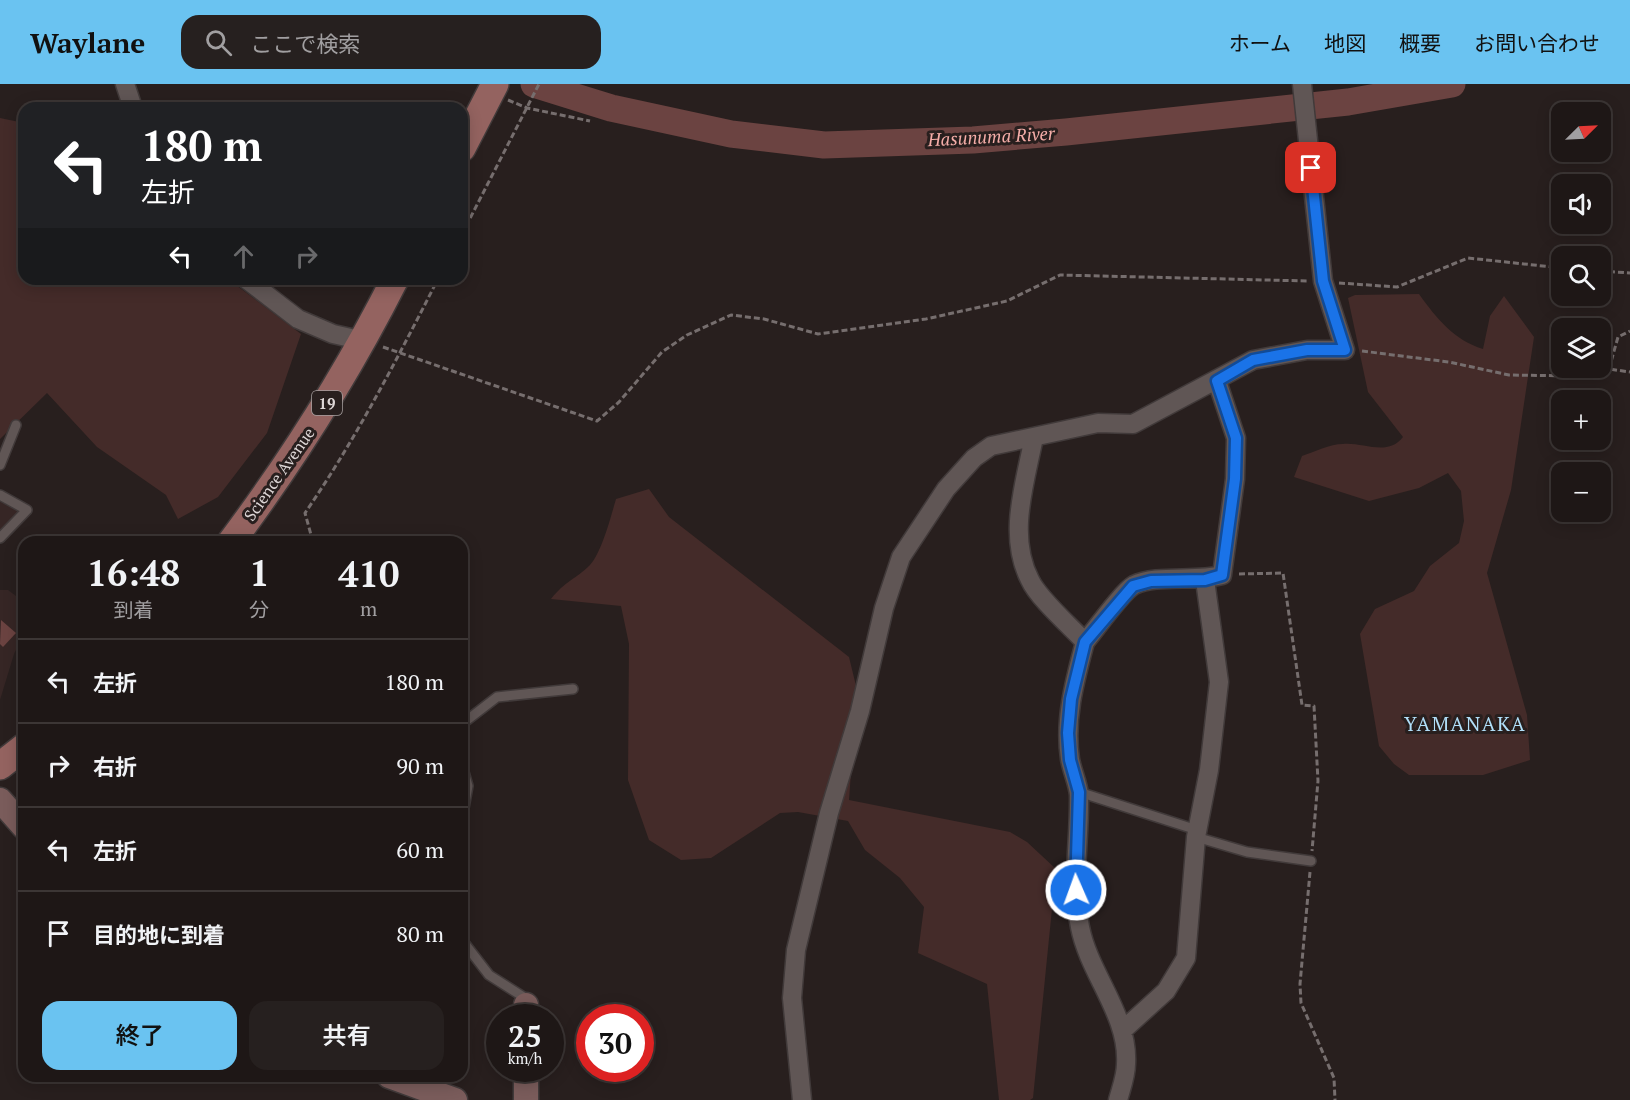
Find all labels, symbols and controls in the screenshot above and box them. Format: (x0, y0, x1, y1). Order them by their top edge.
search box (181, 15, 601, 69)
text: Waylane (30, 24, 145, 61)
icon: search (202, 26, 235, 59)
text: ここで検索 (250, 29, 360, 58)
text: ホーム (1229, 29, 1291, 57)
text: 地図 (1324, 29, 1366, 57)
text: 概要 (1399, 29, 1441, 57)
text: お問い合わせ (1474, 29, 1600, 57)
north arrow (1551, 102, 1611, 162)
map controls (1551, 102, 1611, 522)
text: 180 m (141, 117, 262, 173)
water label: Hasunuma River (926, 121, 1056, 151)
icon: left (42, 126, 120, 204)
pin (1285, 142, 1336, 193)
icon: arrive (1294, 151, 1327, 184)
text: 左折 (141, 174, 195, 210)
button: sound (1551, 174, 1611, 234)
icon: left (164, 240, 197, 273)
icon: ahead (227, 240, 260, 273)
icon: right (290, 240, 323, 273)
button: search (1551, 246, 1611, 306)
button: layers (1551, 318, 1611, 378)
button: + (1551, 390, 1611, 450)
road number: 19 (312, 391, 342, 415)
street label: Science Avenue (239, 423, 319, 525)
button: − (1551, 462, 1611, 522)
text: 16:48 (87, 549, 180, 596)
text: 1 (249, 549, 270, 596)
text: 410 (338, 550, 399, 597)
text: m (360, 595, 377, 622)
text: 到着 (114, 596, 154, 623)
text: 分 (249, 596, 269, 623)
icon: left (42, 665, 75, 698)
text: 180 m (384, 667, 444, 696)
text: 左折 (93, 668, 137, 697)
district label: YAMANAKA (1404, 710, 1526, 737)
icon: right (42, 749, 75, 782)
text: 90 m (396, 751, 444, 780)
text: 右折 (93, 752, 137, 781)
icon: left (42, 833, 75, 866)
text: 60 m (396, 835, 444, 864)
text: 左折 (93, 836, 137, 865)
position arrow (1044, 858, 1108, 922)
icon: arrive (42, 917, 75, 950)
text: 80 m (396, 919, 444, 948)
text: 目的地に到着 (93, 920, 225, 949)
button: 終了 (42, 1001, 237, 1070)
button: 共有 (249, 1001, 444, 1070)
speed limit sign: 30 (576, 1004, 654, 1082)
text: 25 (508, 1016, 542, 1056)
text: km/h (508, 1048, 542, 1068)

